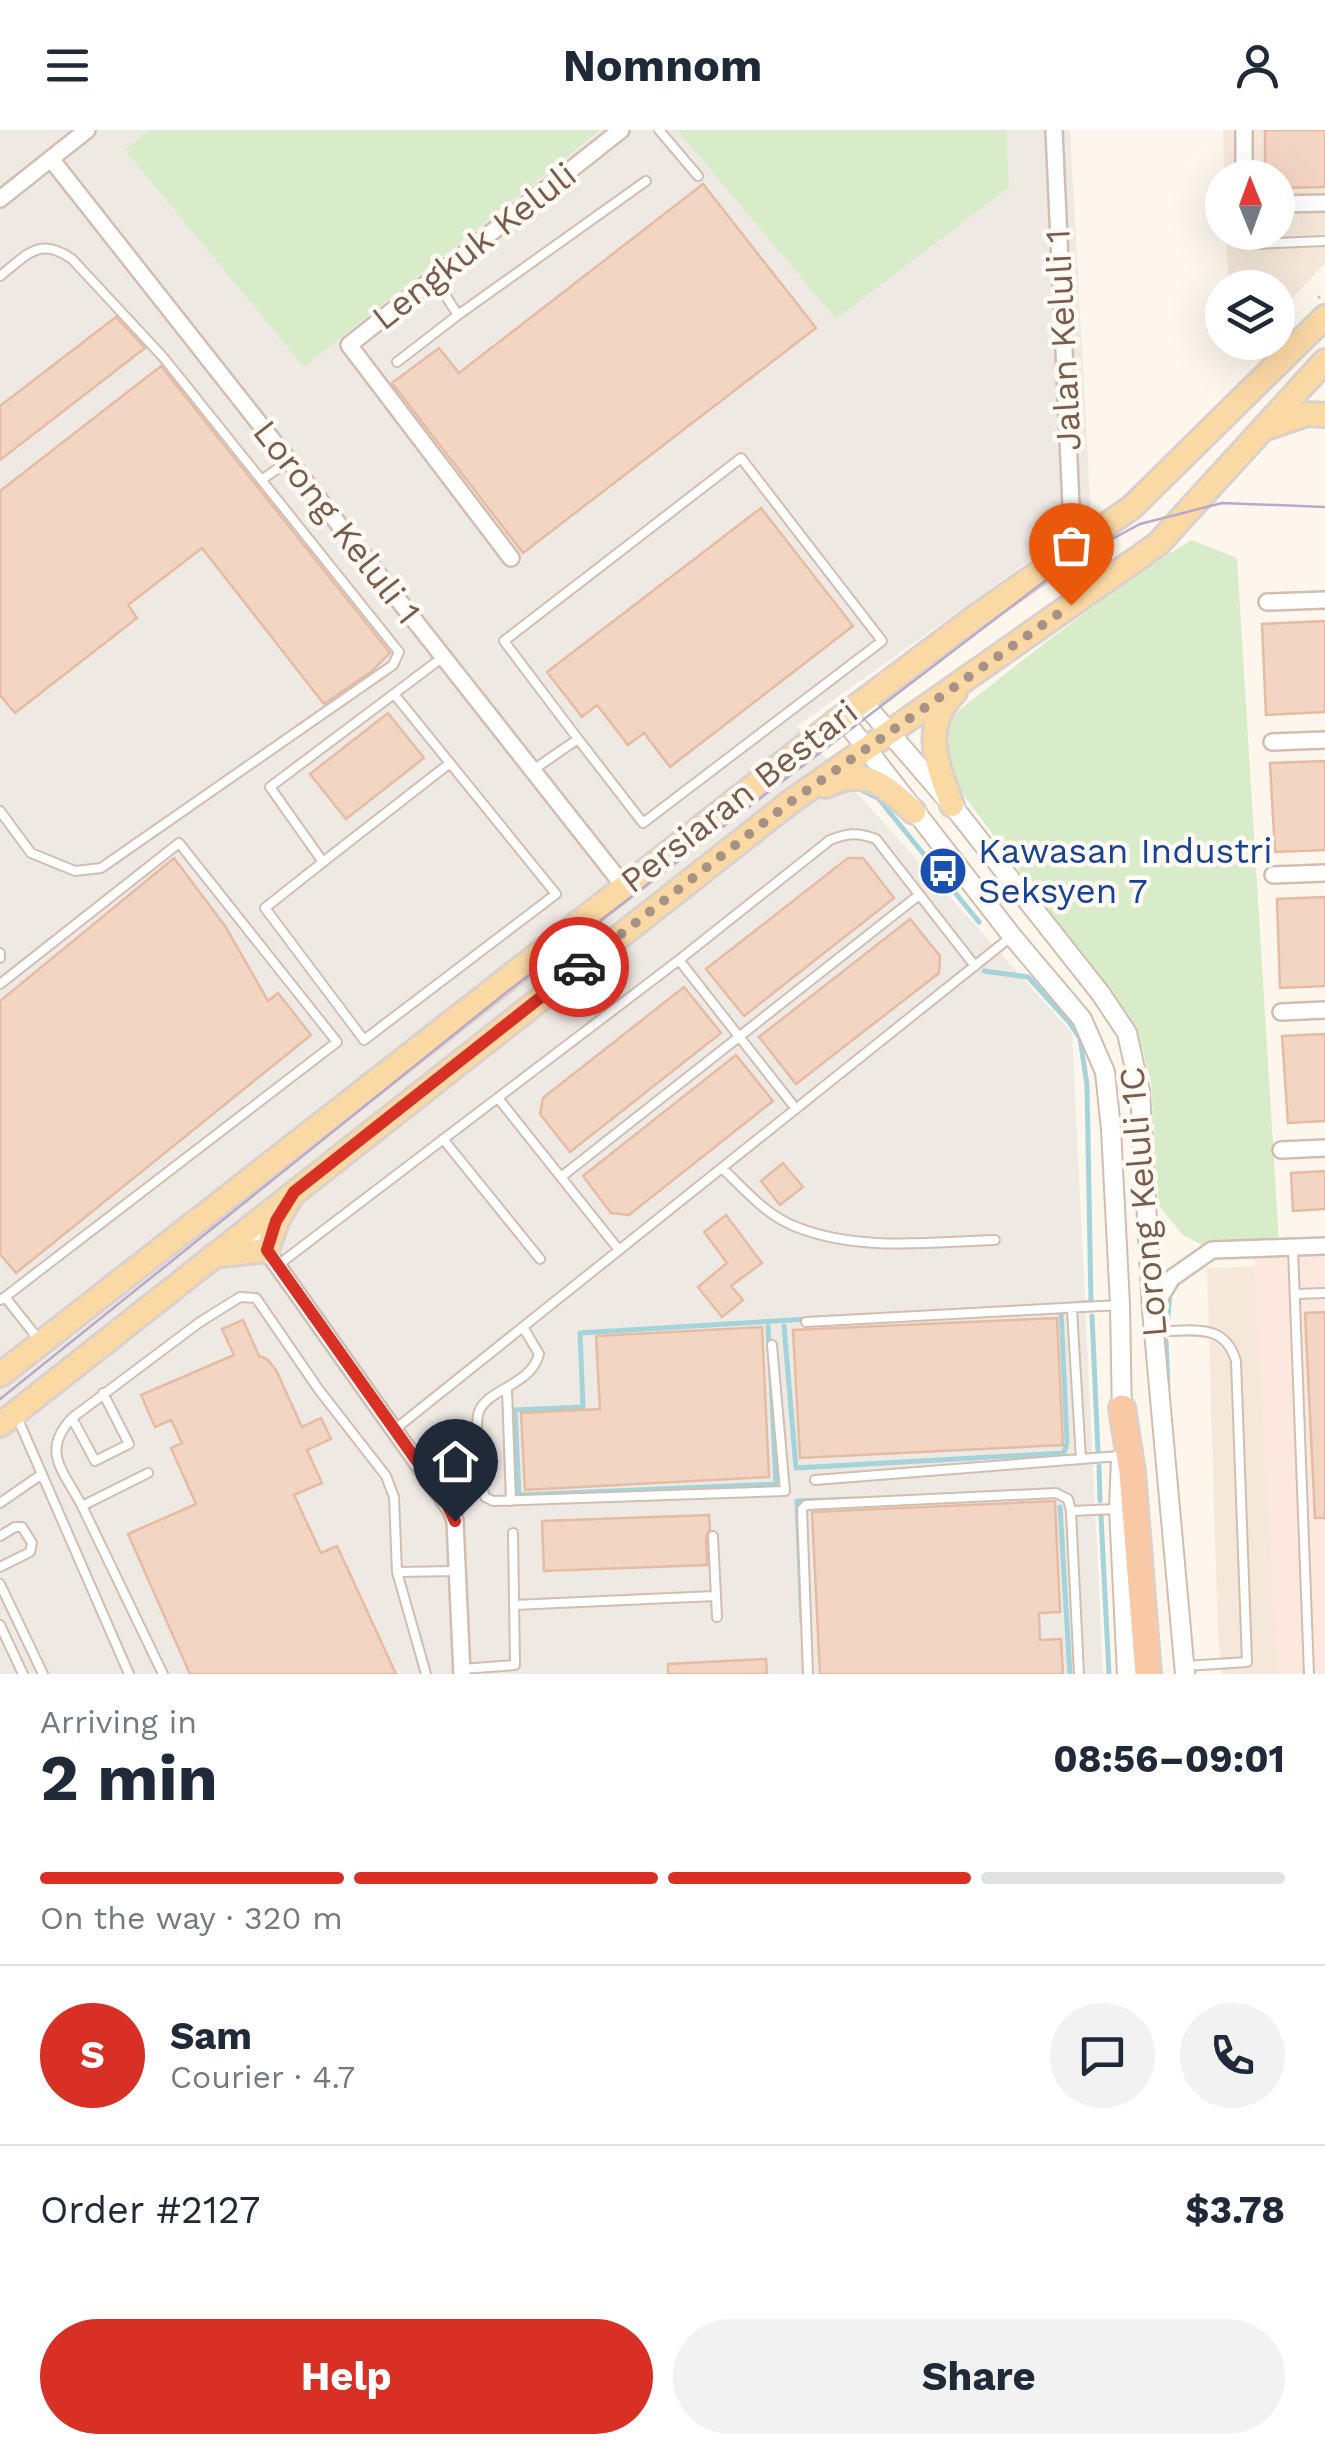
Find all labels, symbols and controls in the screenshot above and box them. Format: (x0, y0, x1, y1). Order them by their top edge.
icon: menu (40, 38, 95, 93)
icon: person (1230, 38, 1285, 93)
text: Nomnom (563, 39, 762, 92)
street label: Lengkuk Keluli (364, 153, 584, 339)
north arrow (1205, 160, 1295, 250)
map controls (1205, 160, 1295, 360)
street label: Jalan Keluli 1 (1036, 228, 1090, 452)
button: layers (1205, 270, 1295, 360)
street label: Lorong Keluli 1 (244, 412, 430, 632)
pin (1029, 503, 1114, 606)
icon: bag (1044, 518, 1099, 573)
street label: Persiaran Bestari (612, 690, 866, 902)
place label: Kawasan Industri Seksyen 7 (978, 830, 1273, 912)
bus stop icon: Kawasan Industri Seksyen 7 (917, 845, 969, 897)
courier (529, 917, 629, 1017)
icon: car (552, 940, 607, 995)
street label: Lorong Keluli 1C (1110, 1065, 1176, 1339)
pin (413, 1419, 498, 1522)
icon: home (428, 1434, 483, 1489)
text: Arriving in (40, 1703, 197, 1741)
text: 08:56–09:01 (1053, 1737, 1285, 1781)
text: 2 min (40, 1740, 218, 1816)
text: On the way · 320 m (40, 1899, 343, 1937)
button: chat (1050, 2003, 1155, 2108)
button: phone (1180, 2003, 1285, 2108)
text: Sam (170, 2014, 252, 2058)
text: S (80, 2033, 105, 2077)
text: Courier · 4.7 (170, 2058, 355, 2096)
text: Order #2127 (40, 2188, 260, 2232)
text: $3.78 (1185, 2188, 1285, 2232)
button: Help (40, 2319, 653, 2434)
button: Share (673, 2319, 1285, 2434)

